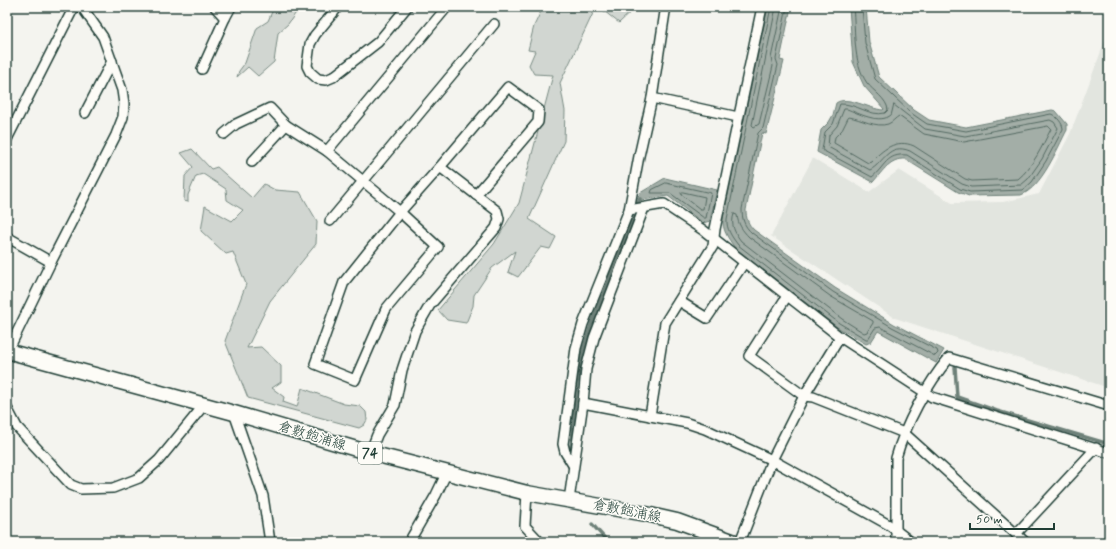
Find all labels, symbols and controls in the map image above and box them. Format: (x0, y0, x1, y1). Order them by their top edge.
street label: 倉敷飽浦線 (276, 417, 348, 455)
road number: 74 (358, 442, 382, 464)
street label: 倉敷飽浦線 (591, 495, 663, 527)
scale bar (970, 505, 1054, 531)
text: 50 m (976, 512, 1003, 528)

